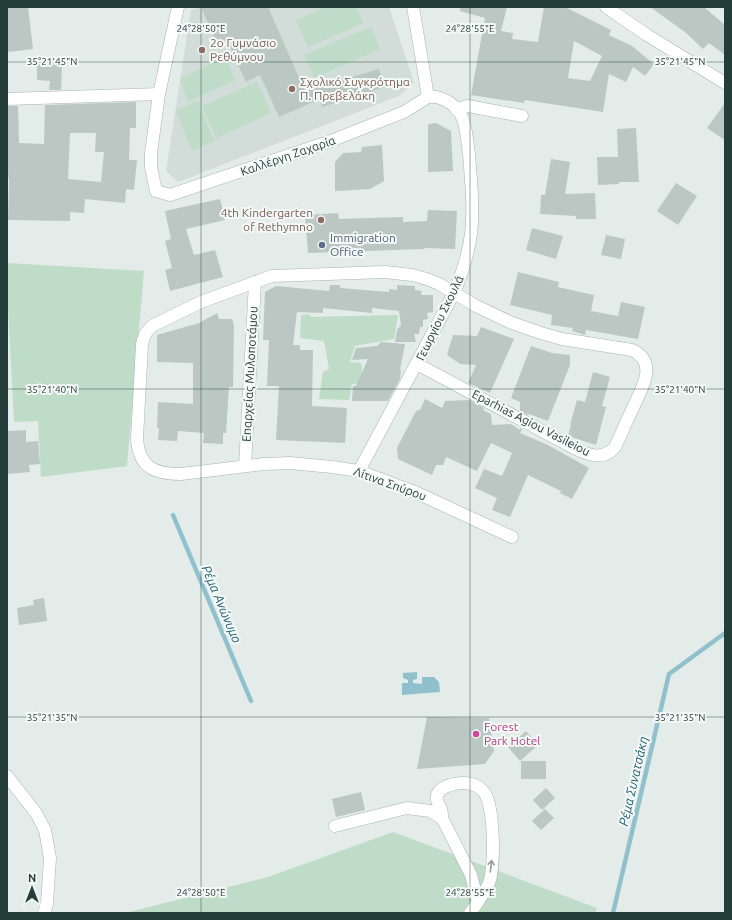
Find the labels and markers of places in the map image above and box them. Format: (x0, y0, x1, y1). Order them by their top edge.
place label: 2ο Γυμνάσιο Ρεθύμνου (210, 36, 276, 63)
marker: 2ο Γυμνάσιο Ρεθύμνου (197, 45, 207, 55)
place label: Σχολικό Συγκρότημα Π. Πρεβελάκη (300, 75, 410, 102)
marker: Σχολικό Συγκρότημα Π. Πρεβελάκη (287, 84, 297, 94)
place label: 4th Kindergarten of Rethymno (221, 206, 313, 233)
marker: 4th Kindergarten of Rethymno (316, 215, 326, 225)
place label: Immigration Office (330, 231, 396, 258)
marker: Immigration Office (317, 240, 327, 250)
place label: Forest Park Hotel (484, 720, 540, 747)
marker: Forest Park Hotel (471, 729, 481, 739)

